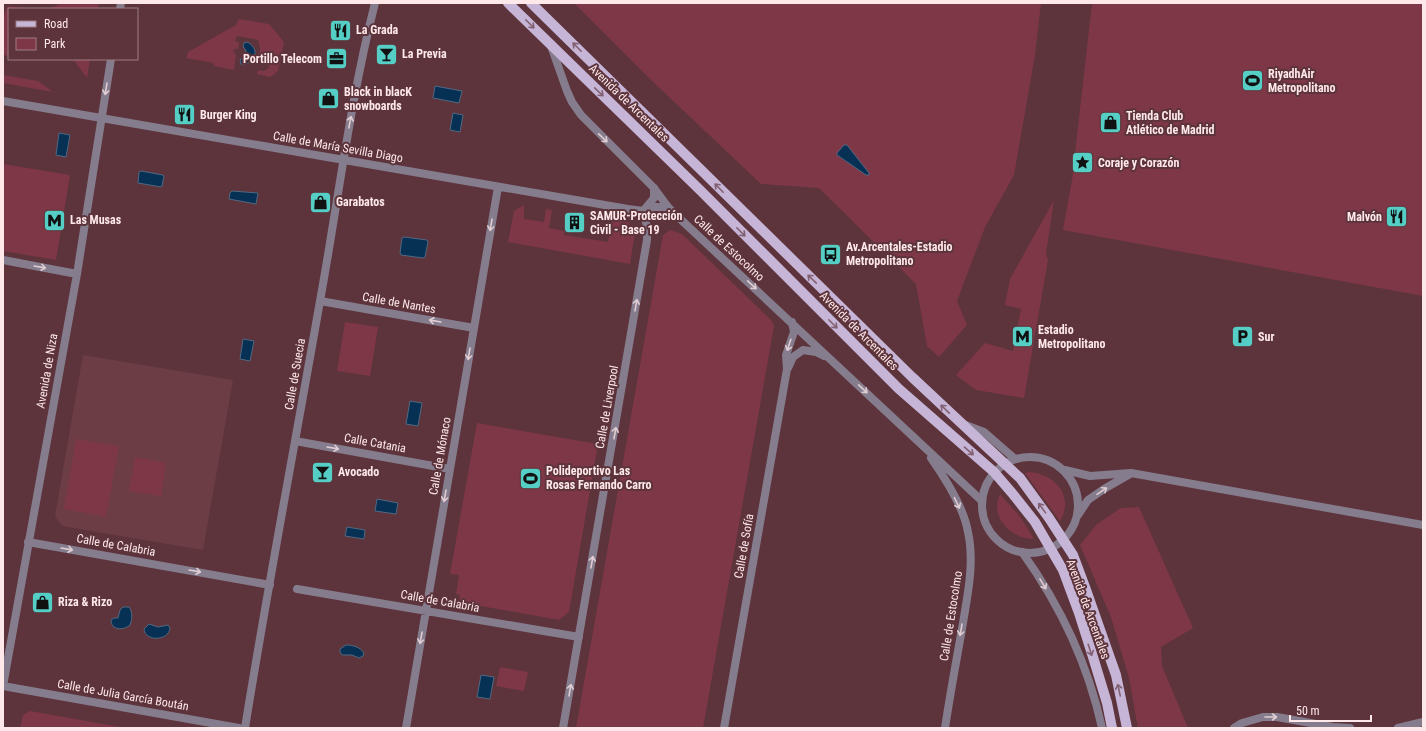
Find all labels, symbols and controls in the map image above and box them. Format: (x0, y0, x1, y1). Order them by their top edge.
legend (8, 8, 138, 60)
text: Road (44, 17, 68, 31)
restaurant icon: La Grada (327, 17, 353, 43)
one-way arrow (525, 19, 535, 29)
place label: La Grada (356, 23, 399, 37)
text: Park (44, 37, 66, 51)
bar icon: La Previa (374, 41, 400, 67)
one-way arrow (572, 42, 582, 52)
office icon: Portillo Telecom (324, 46, 350, 72)
place label: La Previa (402, 47, 447, 61)
place label: Portillo Telecom (243, 52, 322, 66)
street label: Avenida de Arcentales (586, 61, 672, 145)
place label: RiyadhAir Metropolitano (1268, 67, 1335, 95)
sports icon: RiyadhAir Metropolitano (1240, 68, 1266, 94)
one-way arrow (102, 82, 110, 95)
place label: Black in blacK snowboards (344, 85, 412, 113)
shop icon: Black in blacK snowboards (316, 86, 342, 112)
one-way arrow (594, 87, 604, 97)
restaurant icon: Burger King (172, 102, 198, 128)
place label: Burger King (200, 108, 257, 122)
place label: Tienda Club Atlético de Madrid (1126, 109, 1215, 137)
shop icon: Tienda Club Atlético de Madrid (1097, 110, 1123, 136)
one-way arrow (347, 116, 355, 129)
street label: Calle de María Sevilla Diago (272, 129, 404, 165)
one-way arrow (598, 133, 608, 143)
place icon: Coraje y Corazón (1070, 150, 1096, 176)
place label: Coraje y Corazón (1098, 156, 1179, 170)
one-way arrow (714, 183, 723, 193)
shop icon: Garabatos (308, 189, 334, 215)
place label: Garabatos (336, 195, 385, 209)
restaurant icon: Malvón (1384, 204, 1410, 230)
metro station icon: Las Musas (41, 207, 67, 233)
place label: SAMUR-Protección Civil - Base 19 (590, 209, 683, 237)
building icon: SAMUR-Protección Civil - Base 19 (562, 210, 588, 236)
place label: Malvón (1347, 210, 1382, 224)
street label: Calle de Estocolmo (691, 212, 767, 284)
place label: Las Musas (70, 213, 122, 227)
one-way arrow (487, 219, 495, 232)
one-way arrow (736, 227, 746, 237)
place label: Av.Arcentales-Estadio Metropolitano (846, 240, 952, 268)
bus stop icon: Av.Arcentales-Estadio Metropolitano (817, 241, 843, 267)
one-way arrow (33, 263, 46, 271)
one-way arrow (807, 274, 817, 284)
one-way arrow (747, 281, 757, 290)
street label: Avenida de Arcentales (817, 289, 901, 373)
street label: Calle de Nantes (361, 290, 437, 316)
one-way arrow (632, 299, 640, 312)
one-way arrow (429, 317, 442, 325)
one-way arrow (829, 319, 838, 329)
place label: Estadio Metropolitano (1038, 323, 1105, 351)
metro station icon: Estadio Metropolitano (1010, 324, 1036, 350)
parking icon: Sur (1230, 324, 1256, 350)
place label: Sur (1258, 330, 1274, 344)
street label: Avenida de Niza (34, 332, 61, 410)
street label: Calle de Suecia (282, 337, 308, 411)
one-way arrow (785, 339, 792, 352)
one-way arrow (465, 347, 473, 360)
street label: Calle de Liverpool (593, 364, 621, 450)
one-way arrow (858, 385, 868, 394)
one-way arrow (940, 404, 950, 414)
street label: Calle de Mónaco (426, 416, 454, 496)
one-way arrow (611, 427, 619, 440)
street label: Calle Catania (343, 431, 407, 455)
one-way arrow (326, 444, 339, 452)
one-way arrow (964, 446, 975, 455)
bar icon: Avocado (310, 459, 336, 485)
place label: Polideportivo Las Rosas Fernando Carro (546, 464, 652, 492)
place label: Avocado (338, 465, 379, 479)
sports icon: Polideportivo Las Rosas Fernando Carro (517, 465, 543, 491)
one-way arrow (1096, 487, 1107, 495)
one-way arrow (441, 489, 449, 502)
one-way arrow (954, 497, 961, 509)
one-way arrow (1038, 502, 1046, 513)
street label: Calle de Sofía (731, 512, 757, 579)
street label: Calle de Calabria (75, 531, 157, 559)
one-way arrow (60, 545, 73, 553)
one-way arrow (589, 555, 597, 568)
street label: Avenida de Arcentales (1063, 557, 1113, 661)
one-way arrow (188, 567, 201, 575)
street label: Calle de Estocolmo (937, 570, 965, 662)
one-way arrow (1040, 578, 1048, 590)
street label: Calle de Calabria (399, 587, 481, 615)
shop icon: Riza & Rizo (29, 589, 55, 615)
place label: Riza & Rizo (58, 595, 112, 609)
one-way arrow (957, 623, 965, 636)
one-way arrow (417, 631, 425, 644)
one-way arrow (1087, 643, 1095, 655)
street label: Calle de Julia García Boután (56, 677, 190, 713)
one-way arrow (566, 683, 574, 696)
one-way arrow (1115, 684, 1123, 697)
scale bar (1290, 697, 1371, 723)
text: 50 m (1296, 704, 1320, 718)
one-way arrow (1264, 713, 1277, 721)

